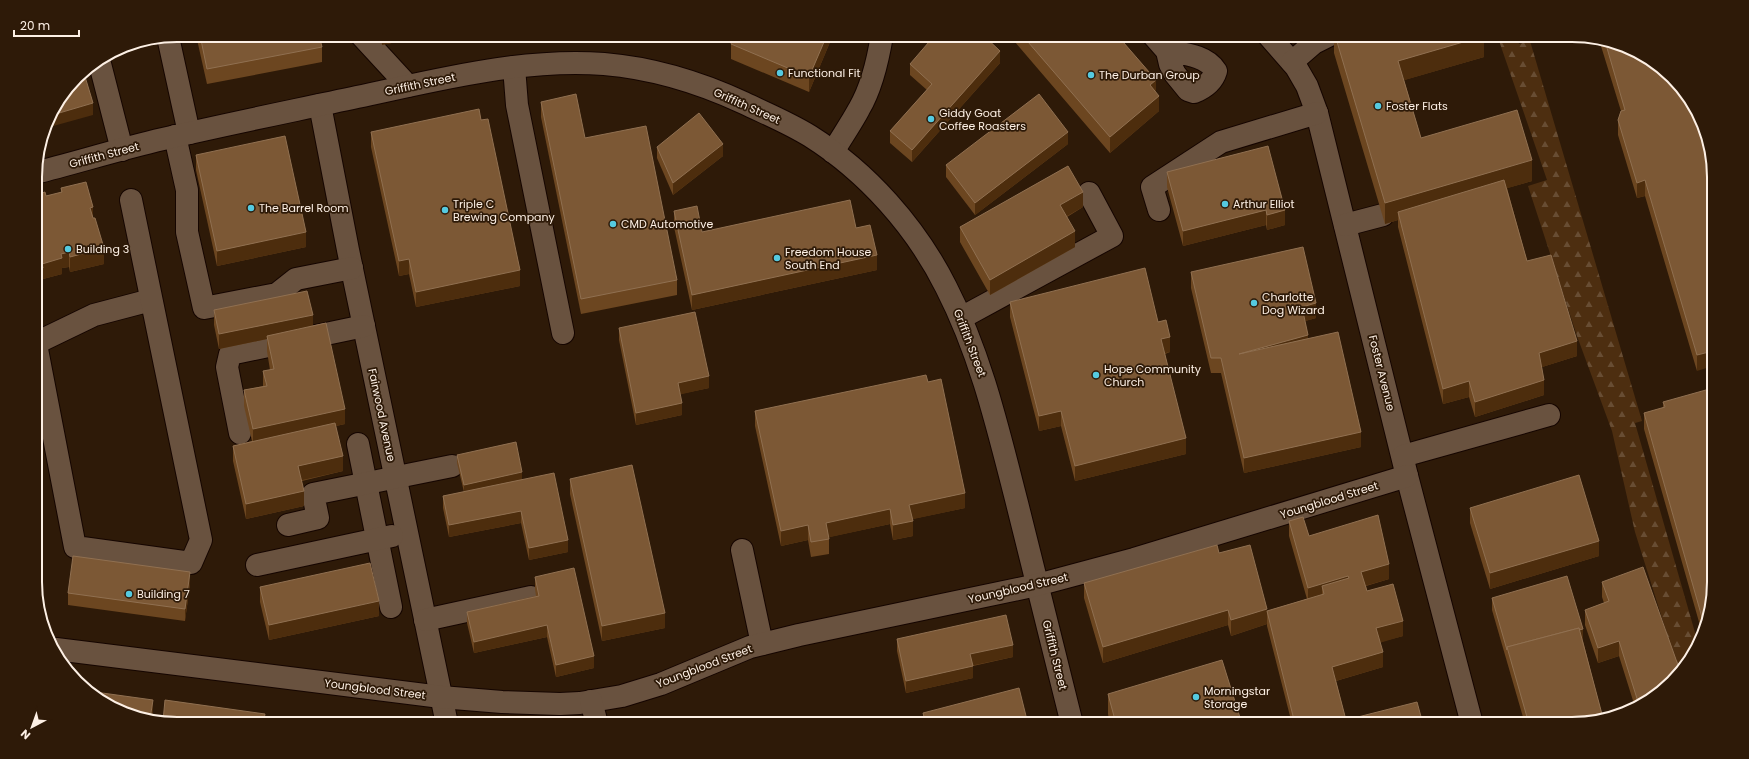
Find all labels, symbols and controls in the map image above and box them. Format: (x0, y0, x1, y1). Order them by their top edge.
scale bar (14, 12, 79, 38)
text: 20 m (20, 17, 50, 34)
place label: Functional Fit (788, 65, 860, 81)
place label: The Durban Group (1099, 67, 1200, 83)
marker: Functional Fit (775, 68, 785, 78)
street label: Griffith Street (383, 69, 457, 99)
marker: The Durban Group (1086, 70, 1096, 80)
street label: Griffith Street (711, 84, 783, 128)
place label: Foster Flats (1386, 98, 1448, 114)
marker: Foster Flats (1373, 101, 1383, 111)
place label: Giddy Goat Coffee Roasters (939, 105, 1026, 134)
marker: Giddy Goat Coffee Roasters (926, 114, 936, 124)
street label: Griffith Street (67, 138, 141, 172)
place label: Triple C Brewing Company (453, 196, 556, 225)
place label: Arthur Elliot (1233, 196, 1294, 212)
marker: Arthur Elliot (1220, 199, 1230, 209)
place label: The Barrel Room (259, 200, 349, 216)
marker: The Barrel Room (246, 203, 256, 213)
marker: Triple C Brewing Company (440, 205, 450, 215)
place label: CMD Automotive (621, 216, 713, 232)
marker: CMD Automotive (608, 219, 618, 229)
place label: Building 3 (76, 241, 129, 257)
marker: Building 3 (63, 244, 73, 254)
place label: Freedom House South End (785, 244, 871, 273)
marker: Freedom House South End (772, 253, 782, 263)
place label: Charlotte Dog Wizard (1262, 289, 1325, 318)
marker: Charlotte Dog Wizard (1249, 298, 1259, 308)
street label: Griffith Street (950, 307, 990, 379)
street label: Foster Avenue (1365, 333, 1399, 413)
place label: Hope Community Church (1104, 361, 1202, 390)
street label: Fairwood Avenue (364, 367, 400, 463)
marker: Hope Community Church (1091, 370, 1101, 380)
street label: Youngblood Street (1278, 477, 1380, 523)
street label: Youngblood Street (967, 569, 1069, 607)
place label: Building 7 (137, 586, 190, 602)
marker: Building 7 (124, 589, 134, 599)
street label: Griffith Street (1039, 618, 1071, 692)
street label: Youngblood Street (654, 640, 754, 692)
street label: Youngblood Street (324, 675, 426, 703)
place label: Morningstar Storage (1204, 683, 1270, 712)
marker: Morningstar Storage (1191, 692, 1201, 702)
north arrow (12, 707, 52, 747)
text: N (17, 726, 34, 743)

